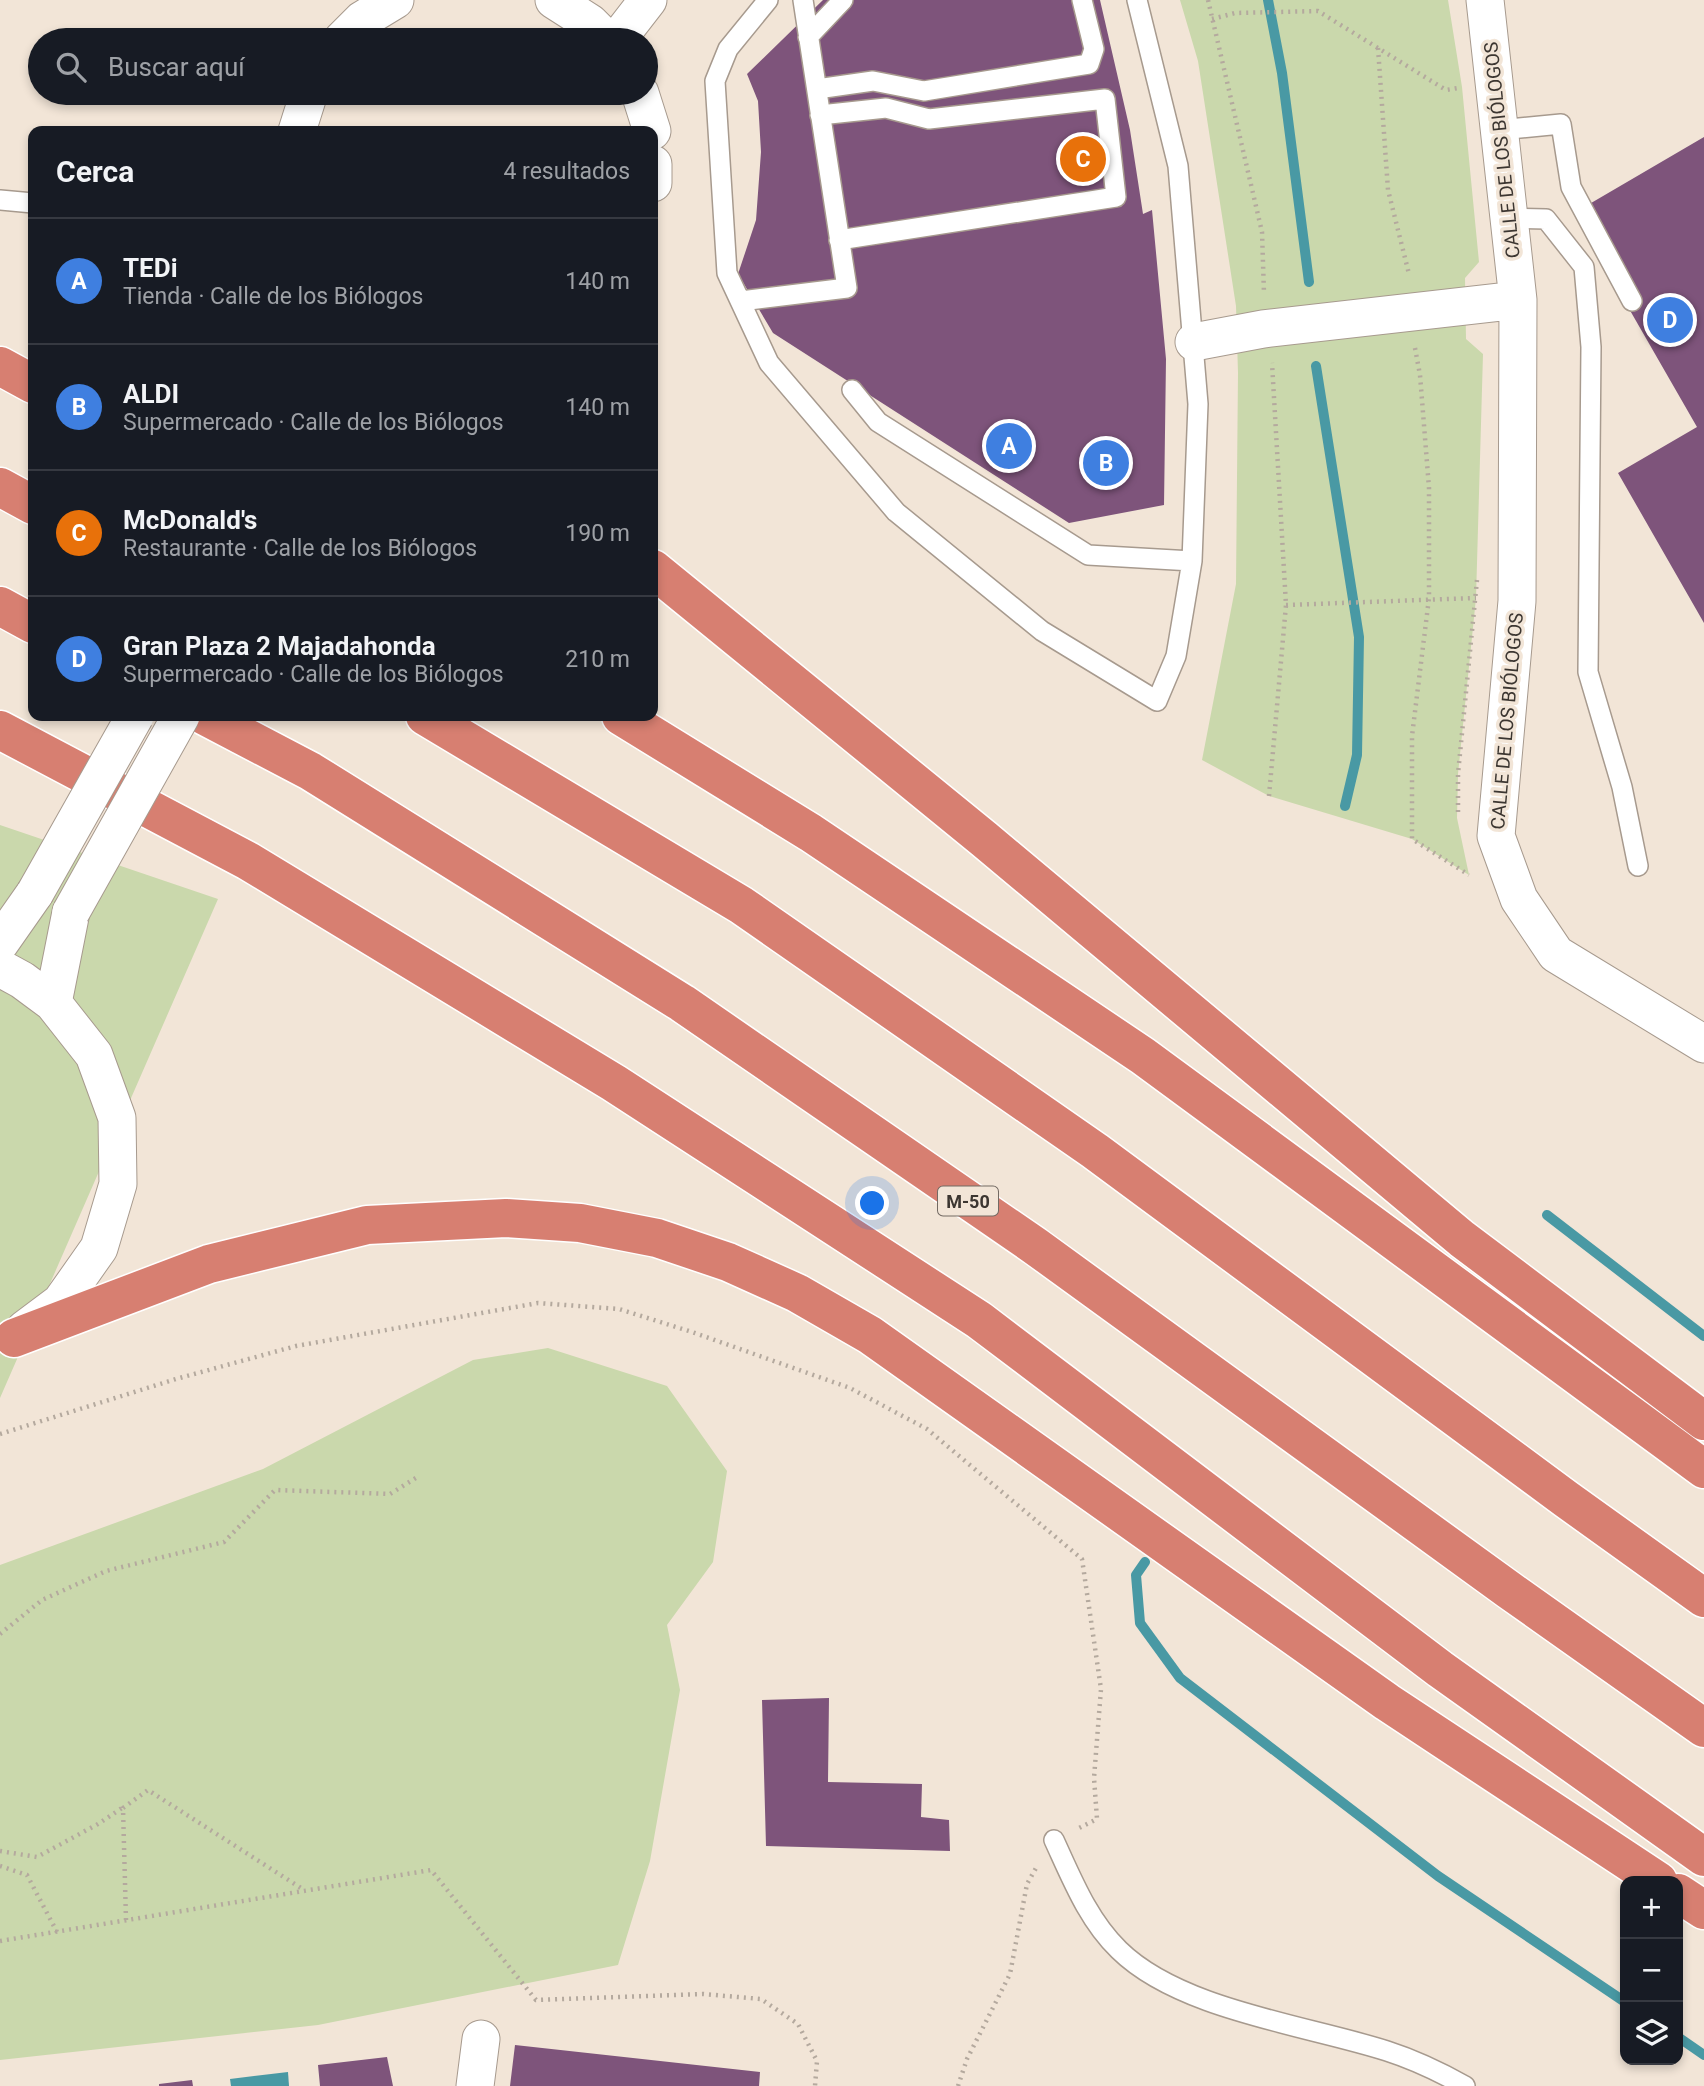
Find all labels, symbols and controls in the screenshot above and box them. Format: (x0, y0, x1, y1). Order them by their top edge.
search box (28, 28, 658, 105)
street label: CALLE DE LOS BIÓLOGOS (1479, 41, 1525, 259)
icon: search (52, 48, 90, 86)
text: Buscar aquí (108, 52, 245, 82)
pin: C (1060, 133, 1106, 185)
text: Cerca (56, 154, 134, 189)
text: 4 resultados (503, 158, 630, 185)
text: TEDi (123, 253, 178, 283)
text: A (71, 268, 87, 295)
text: 140 m (565, 268, 630, 295)
text: Tienda · Calle de los Biólogos (123, 283, 424, 310)
pin: D (1647, 294, 1693, 346)
text: ALDI (123, 379, 179, 409)
text: B (72, 394, 86, 421)
text: 140 m (565, 394, 630, 421)
text: Supermercado · Calle de los Biólogos (123, 409, 504, 436)
pin: A (986, 420, 1032, 472)
pin: B (1083, 437, 1129, 489)
text: McDonald's (123, 505, 257, 535)
text: C (71, 520, 87, 547)
text: 190 m (565, 520, 630, 547)
text: Restaurante · Calle de los Biólogos (123, 535, 477, 562)
street label: CALLE DE LOS BIÓLOGOS (1486, 612, 1528, 830)
text: Gran Plaza 2 Majadahonda (123, 631, 436, 661)
text: D (72, 646, 86, 673)
text: 210 m (565, 646, 630, 673)
text: Supermercado · Calle de los Biólogos (123, 661, 504, 688)
your location (855, 1186, 889, 1220)
road number: M-50 (938, 1186, 998, 1216)
map controls (1620, 1876, 1683, 2065)
button: + (1620, 1876, 1683, 1939)
button: − (1620, 1939, 1683, 2002)
button: layers (1620, 2002, 1683, 2065)

